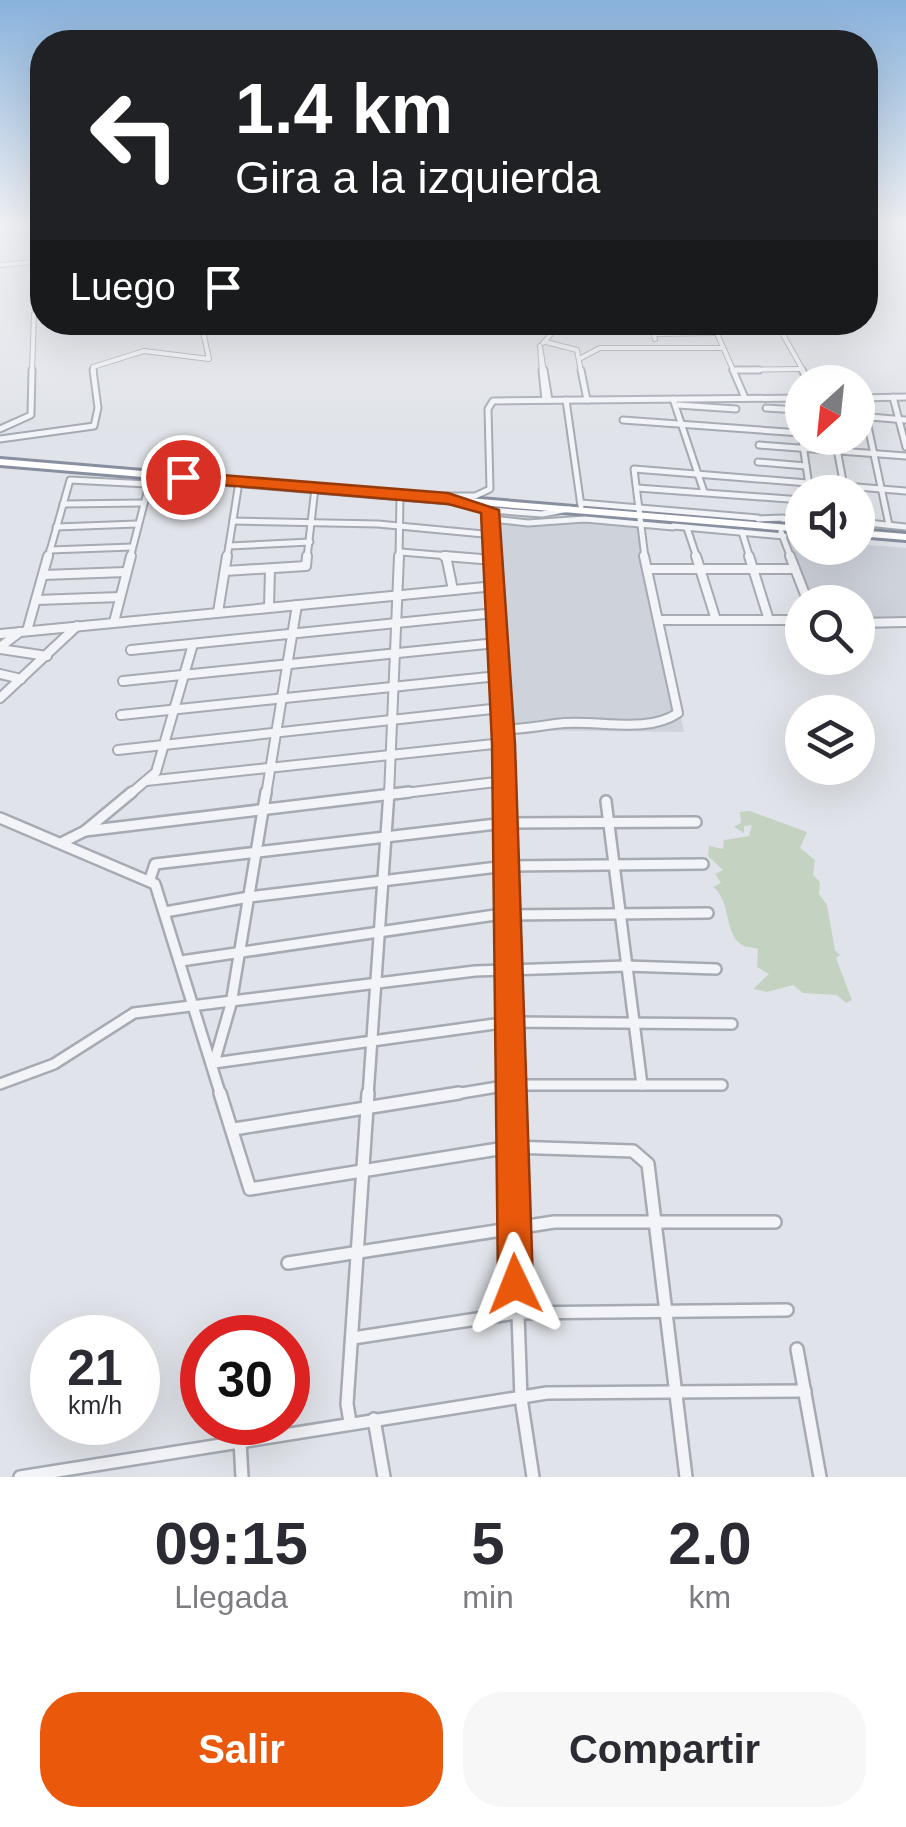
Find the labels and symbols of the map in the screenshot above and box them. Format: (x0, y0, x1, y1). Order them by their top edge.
north arrow (785, 365, 875, 455)
pin (141, 435, 226, 520)
position arrow (463, 1232, 567, 1336)
speed limit sign: 30 (180, 1315, 310, 1445)

